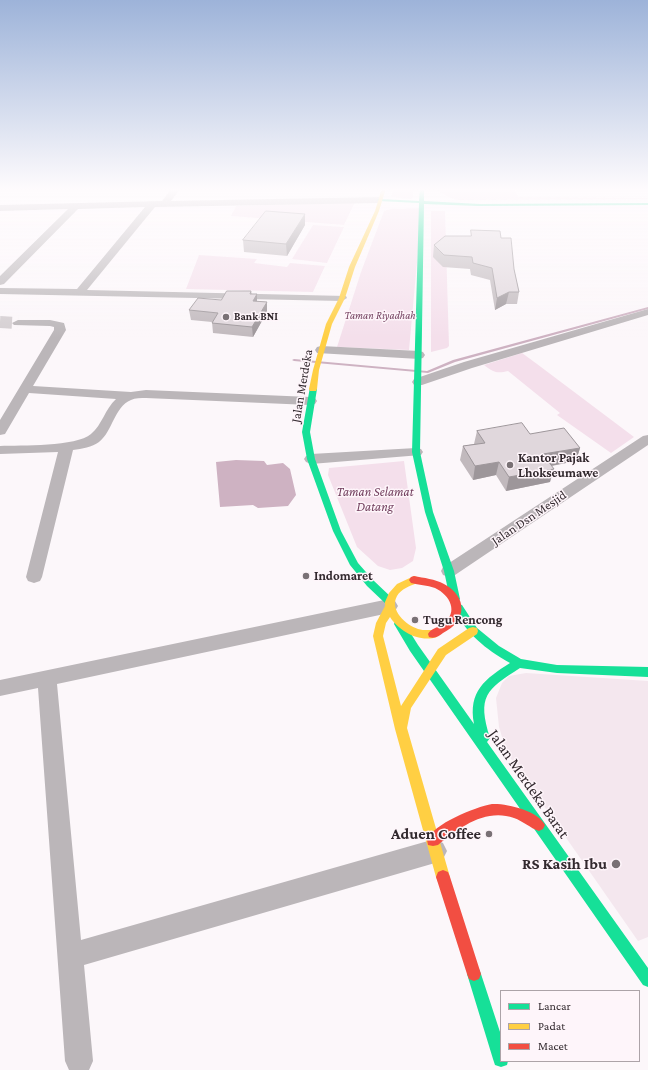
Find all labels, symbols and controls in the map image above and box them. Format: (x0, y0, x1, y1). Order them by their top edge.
park label: Taman Riyadhah (344, 309, 416, 323)
place label: Bank BNI (234, 310, 278, 324)
marker: Bank BNI (221, 312, 231, 322)
street label: Jalan Merdeka (288, 348, 316, 424)
place label: Kantor Pajak Lhokseumawe (518, 450, 598, 481)
marker: Kantor Pajak Lhokseumawe (505, 460, 515, 470)
park label: Taman Selamat Datang (336, 484, 414, 515)
street label: Jalan Dsn Mesjid (489, 487, 569, 549)
place label: Indomaret (314, 568, 373, 584)
marker: Indomaret (301, 571, 311, 581)
place label: Tugu Rencong (423, 612, 502, 628)
marker: Tugu Rencong (410, 615, 420, 625)
street label: Jalan Merdeka Barat (484, 726, 574, 842)
place label: Aduen Coffee (391, 824, 481, 844)
marker: Aduen Coffee (484, 829, 494, 839)
place label: RS Kasih Ibu (522, 854, 607, 874)
marker: RS Kasih Ibu (610, 858, 622, 870)
legend (500, 990, 640, 1062)
text: Lancar (538, 999, 571, 1013)
text: Padat (538, 1019, 565, 1033)
text: Macet (538, 1039, 568, 1053)

